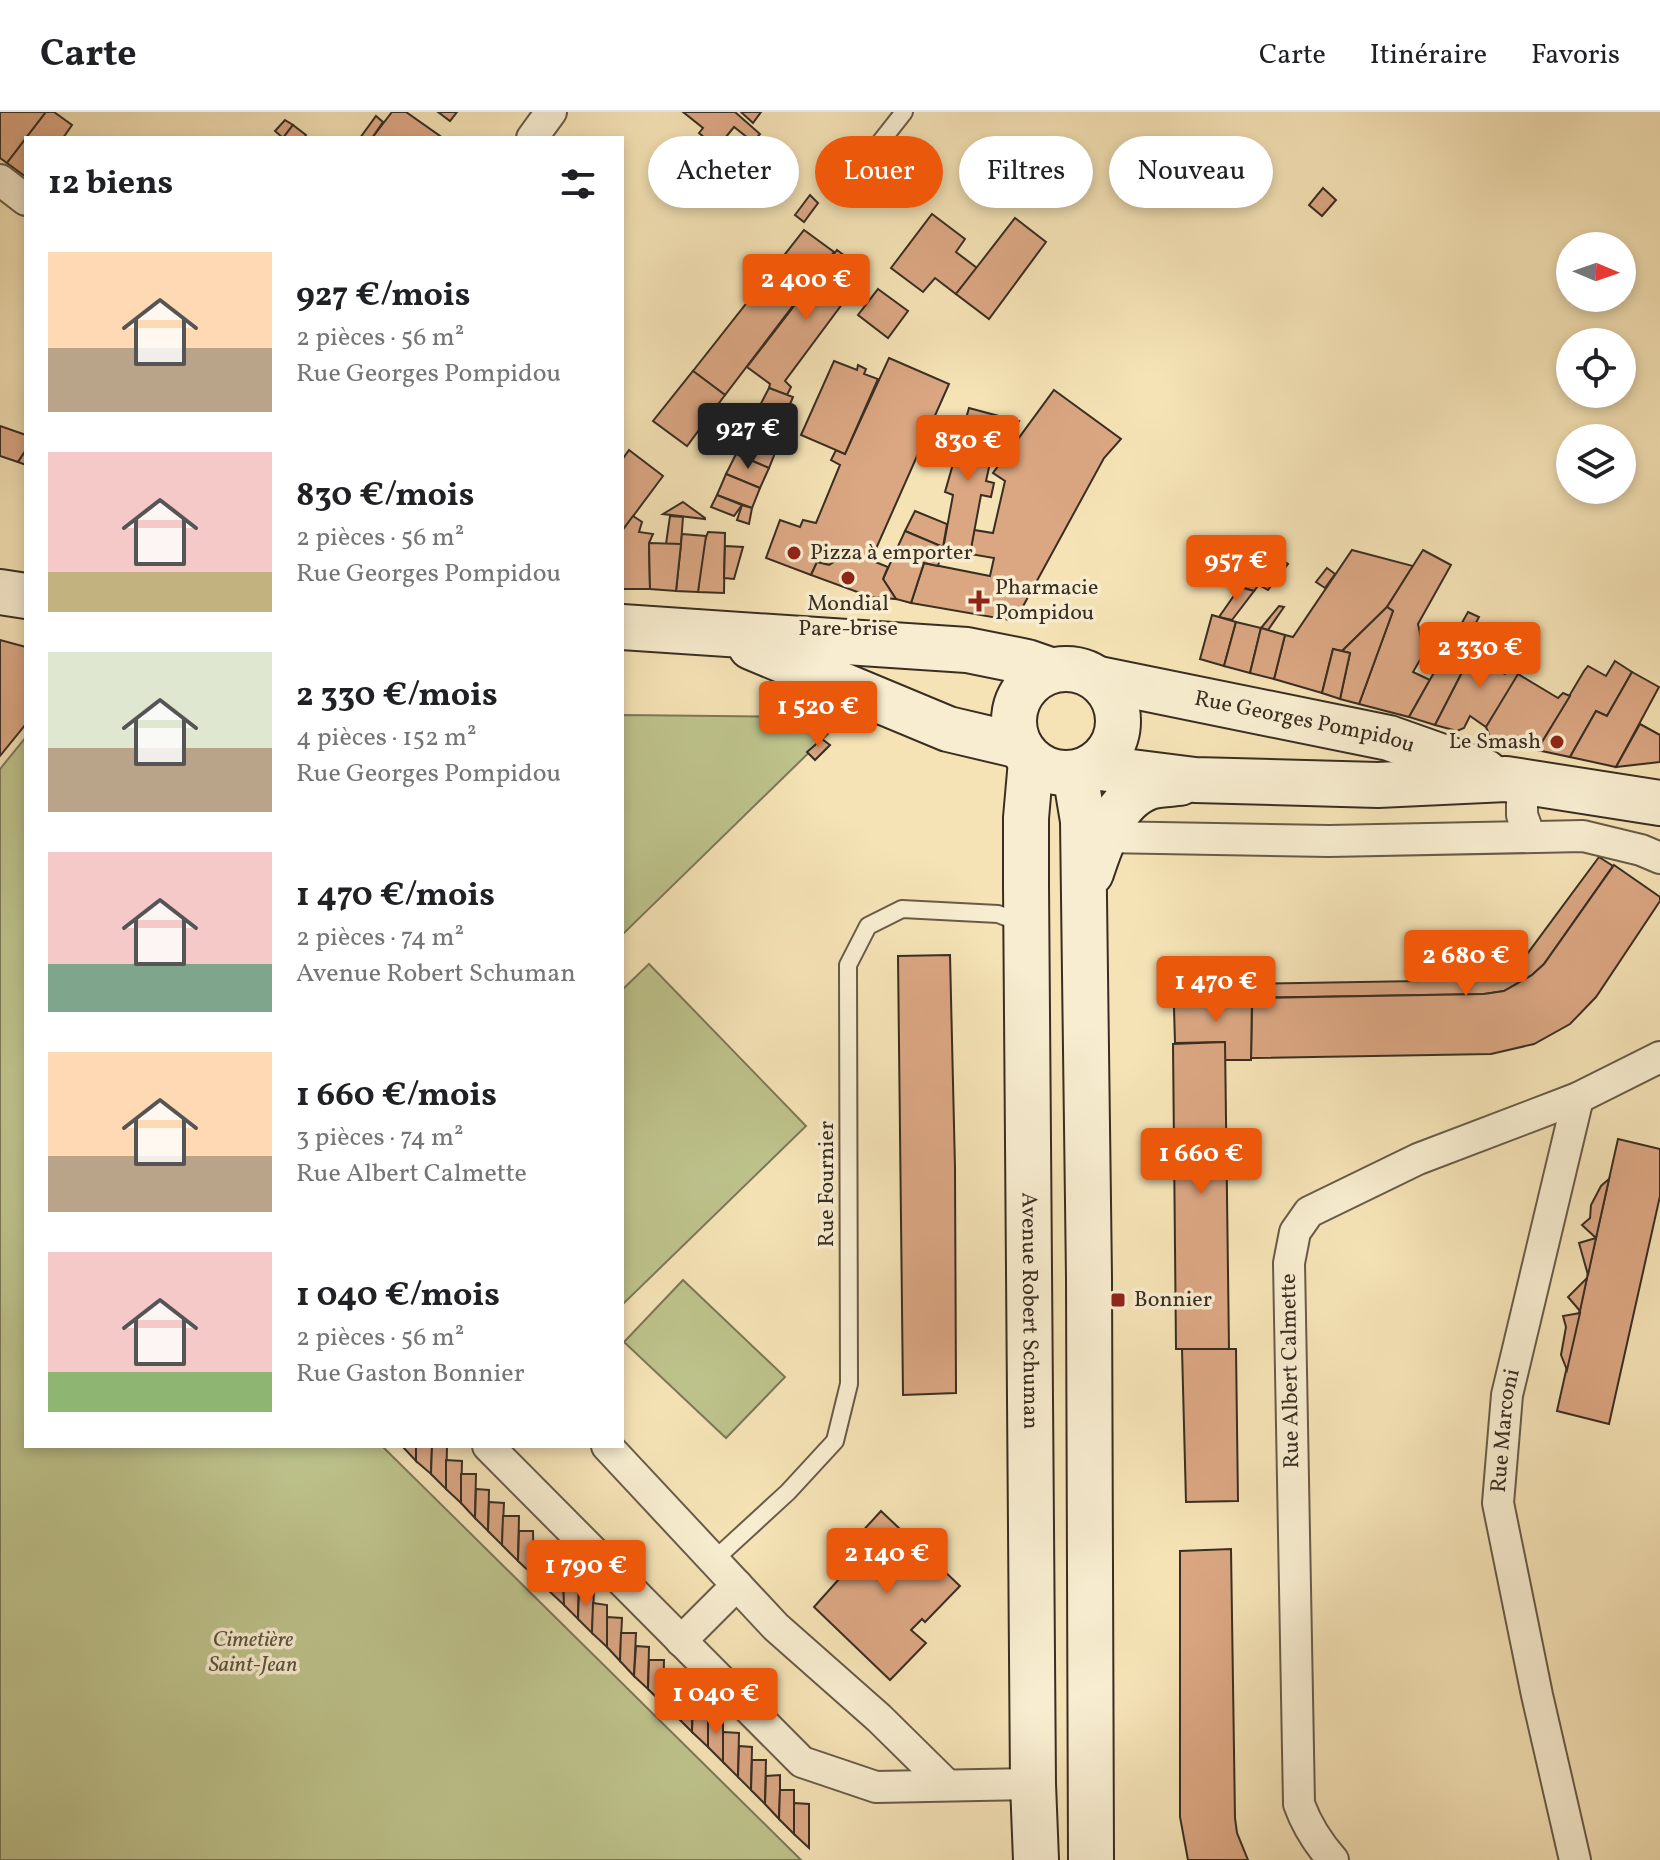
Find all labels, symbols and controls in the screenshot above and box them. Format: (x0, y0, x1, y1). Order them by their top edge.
text: Carte (40, 29, 137, 82)
text: Carte (1259, 36, 1326, 75)
text: Itinéraire (1370, 36, 1487, 75)
text: Favoris (1531, 36, 1620, 75)
chip: Acheter (648, 136, 799, 208)
chip: Louer (815, 136, 943, 208)
chip: Filtres (959, 136, 1093, 208)
chip: Nouveau (1109, 136, 1273, 208)
text: 12 biens (48, 161, 173, 208)
icon: filters (556, 162, 600, 206)
north arrow (1556, 232, 1636, 312)
map controls (1556, 232, 1636, 504)
pin: 2 400 € (732, 254, 880, 322)
text: 2 400 € (761, 262, 851, 298)
text: 927 €/mois (296, 273, 470, 320)
icon: home (112, 284, 208, 380)
text: 2 pièces · 56 m² (296, 320, 464, 356)
button: locate (1556, 328, 1636, 408)
text: Rue Georges Pompidou (296, 356, 561, 392)
pin: 927 € (692, 403, 804, 471)
text: 927 € (716, 411, 780, 447)
pin: 830 € (912, 415, 1024, 483)
text: 830 € (934, 423, 1002, 459)
button: layers (1556, 424, 1636, 504)
text: 830 €/mois (296, 473, 474, 520)
icon: home (112, 484, 208, 580)
text: 2 pièces · 56 m² (296, 520, 464, 556)
pin: 957 € (1180, 535, 1292, 603)
place label: Pizza à emporter (810, 538, 973, 569)
text: 957 € (1204, 543, 1268, 579)
marker: Pizza à emporter (785, 544, 803, 562)
text: Rue Georges Pompidou (296, 556, 561, 592)
marker: Mondial Pare-brise (839, 569, 857, 587)
place label: Pharmacie Pompidou (995, 573, 1098, 629)
place label: Mondial Pare-brise (798, 589, 898, 645)
marker: Pharmacie Pompidou (970, 592, 988, 610)
pin: 2 330 € (1406, 622, 1554, 690)
text: 2 330 € (1437, 630, 1523, 666)
text: 2 330 €/mois (296, 673, 498, 720)
pin: 1 520 € (744, 681, 892, 749)
street label: Rue Georges Pompidou (1192, 683, 1419, 761)
icon: home (112, 684, 208, 780)
text: 1 520 € (777, 689, 859, 725)
text: 4 pièces · 152 m² (296, 720, 477, 756)
place label: Le Smash (1449, 727, 1541, 758)
marker: Le Smash (1548, 733, 1566, 751)
text: Rue Georges Pompidou (296, 756, 561, 792)
text: 1 470 €/mois (296, 873, 495, 920)
icon: home (112, 884, 208, 980)
text: 2 pièces · 74 m² (296, 920, 464, 956)
pin: 2 680 € (1392, 930, 1540, 998)
text: 2 680 € (1422, 938, 1510, 974)
text: Avenue Robert Schuman (296, 956, 576, 992)
pin: 1 470 € (1142, 956, 1290, 1024)
text: 1 470 € (1174, 964, 1258, 1000)
text: 1 660 €/mois (296, 1073, 497, 1120)
icon: home (112, 1084, 208, 1180)
text: 3 pièces · 74 m² (296, 1120, 464, 1156)
street label: Rue Fournier (812, 1121, 843, 1247)
pin: 1 660 € (1127, 1128, 1275, 1196)
text: 1 660 € (1159, 1136, 1243, 1172)
text: Rue Albert Calmette (296, 1156, 527, 1192)
street label: Avenue Robert Schuman (1013, 1192, 1046, 1429)
text: 1 040 €/mois (296, 1273, 500, 1320)
street label: Rue Albert Calmette (1274, 1273, 1308, 1469)
icon: home (112, 1284, 208, 1380)
place label: Bonnier (1134, 1285, 1212, 1316)
marker: Bonnier (1109, 1291, 1127, 1309)
text: 2 pièces · 56 m² (296, 1320, 464, 1356)
text: Rue Gaston Bonnier (296, 1356, 525, 1392)
street label: Rue Marconi (1483, 1366, 1528, 1494)
pin: 2 140 € (813, 1528, 961, 1596)
text: 2 140 € (845, 1536, 929, 1572)
pin: 1 790 € (512, 1540, 660, 1608)
text: 1 790 € (545, 1548, 627, 1584)
park label: Cimetière Saint-Jean (209, 1625, 297, 1681)
pin: 1 040 € (642, 1668, 790, 1736)
text: 1 040 € (673, 1676, 759, 1712)

